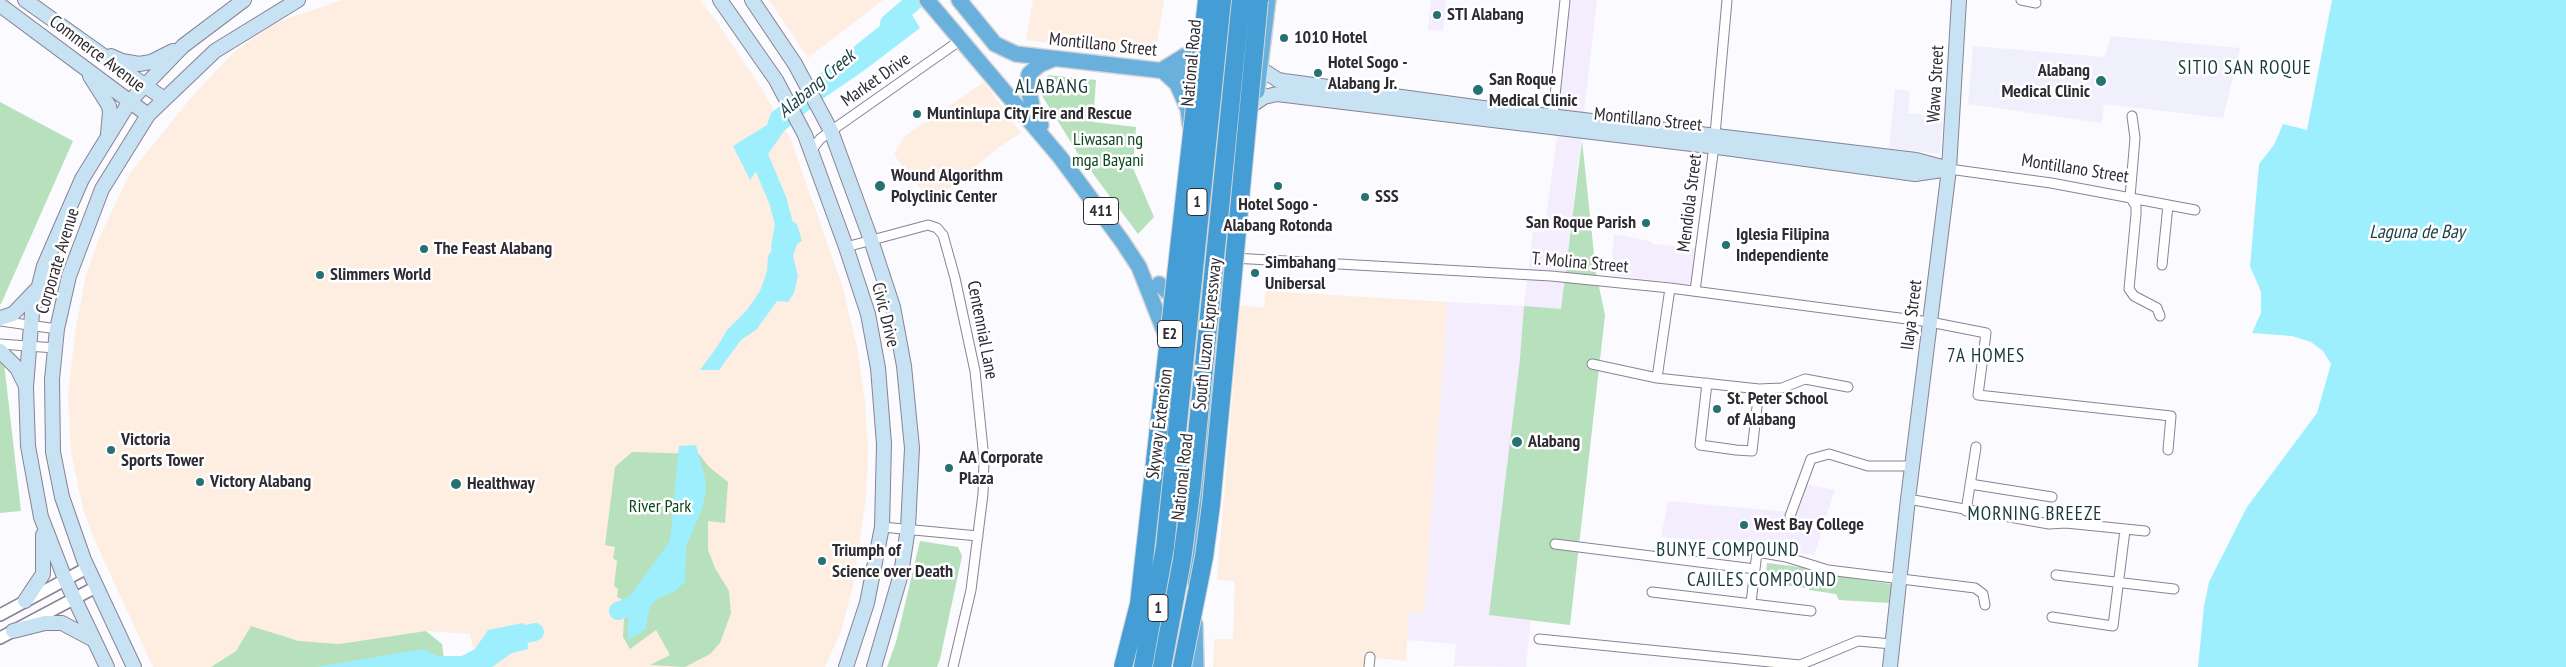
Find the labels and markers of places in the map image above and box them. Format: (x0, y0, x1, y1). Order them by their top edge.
place label: STI Alabang (1447, 4, 1524, 26)
marker: STI Alabang (1431, 9, 1443, 21)
place label: 1010 Hotel (1294, 27, 1367, 49)
marker: 1010 Hotel (1278, 32, 1290, 44)
place label: Hotel Sogo - Alabang Jr. (1328, 52, 1408, 94)
place label: Alabang Medical Clinic (2001, 60, 2090, 102)
marker: Hotel Sogo - Alabang Jr. (1312, 67, 1324, 79)
place label: San Roque Medical Clinic (1489, 69, 1578, 112)
marker: Alabang Medical Clinic (2094, 74, 2108, 88)
marker: San Roque Medical Clinic (1471, 83, 1485, 97)
place label: Muntinlupa City Fire and Rescue (927, 103, 1132, 125)
marker: Muntinlupa City Fire and Rescue (911, 108, 923, 120)
place label: Wound Algorithm Polyclinic Center (891, 165, 1003, 208)
marker: Wound Algorithm Polyclinic Center (873, 179, 887, 193)
marker: Hotel Sogo - Alabang Rotonda (1272, 180, 1284, 192)
place label: SSS (1375, 186, 1399, 208)
marker: SSS (1359, 191, 1371, 203)
place label: Hotel Sogo - Alabang Rotonda (1223, 194, 1333, 236)
place label: San Roque Parish (1526, 212, 1636, 234)
marker: San Roque Parish (1640, 217, 1652, 229)
place label: Iglesia Filipina Independiente (1736, 224, 1829, 266)
place label: The Feast Alabang (434, 238, 552, 260)
marker: Iglesia Filipina Independiente (1720, 239, 1732, 251)
marker: The Feast Alabang (418, 243, 430, 255)
place label: Simbahang Unibersal (1265, 252, 1336, 294)
place label: Slimmers World (330, 264, 431, 286)
marker: Simbahang Unibersal (1249, 267, 1261, 279)
marker: Slimmers World (314, 269, 326, 281)
place label: St. Peter School of Alabang (1727, 388, 1828, 430)
marker: St. Peter School of Alabang (1711, 403, 1723, 415)
place label: Victoria Sports Tower (121, 429, 204, 472)
place label: Alabang (1528, 431, 1580, 453)
marker: Alabang (1510, 435, 1524, 449)
marker: Victoria Sports Tower (105, 444, 117, 456)
place label: AA Corporate Plaza (959, 447, 1043, 489)
marker: AA Corporate Plaza (943, 462, 955, 474)
place label: Victory Alabang (210, 471, 311, 493)
place label: Healthway (467, 473, 535, 495)
marker: Victory Alabang (194, 476, 206, 488)
marker: Healthway (449, 477, 463, 491)
place label: West Bay College (1754, 514, 1864, 536)
marker: West Bay College (1738, 519, 1750, 531)
place label: Triumph of Science over Death (832, 540, 953, 582)
marker: Triumph of Science over Death (816, 555, 828, 567)

